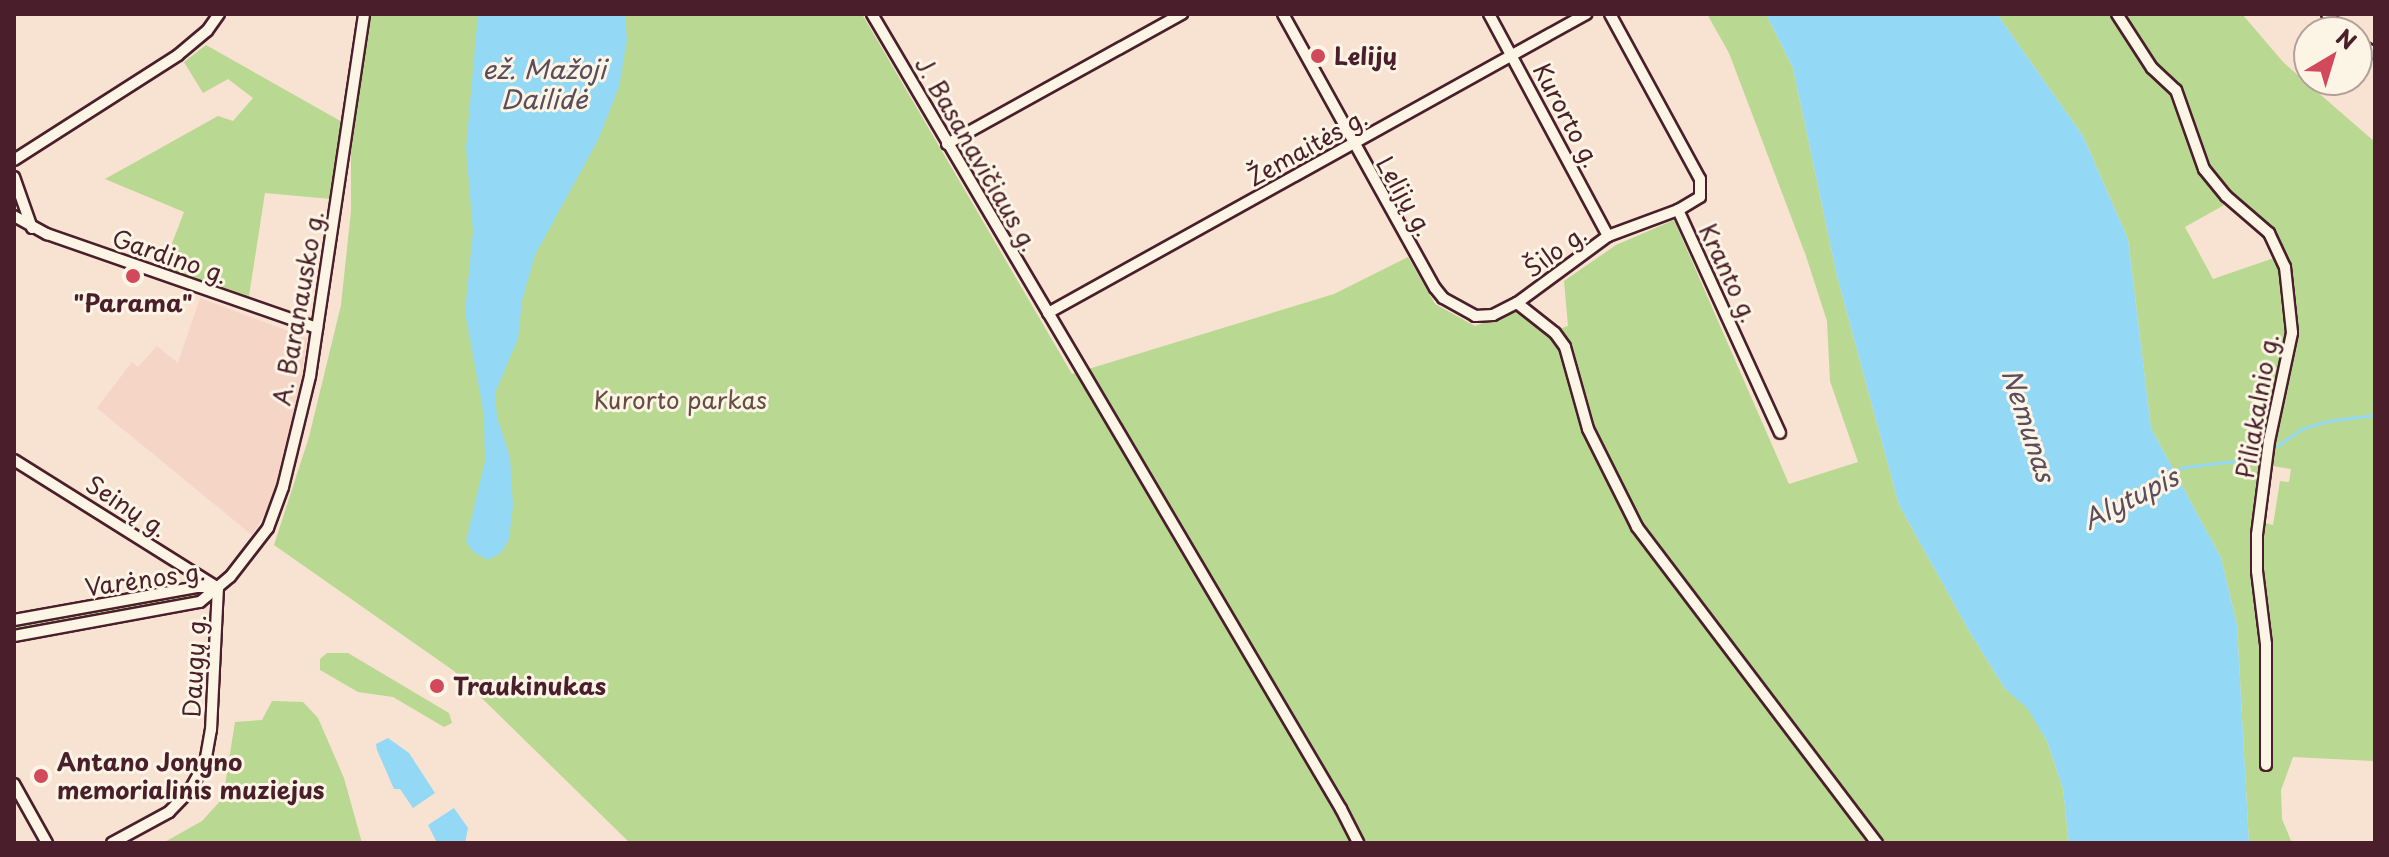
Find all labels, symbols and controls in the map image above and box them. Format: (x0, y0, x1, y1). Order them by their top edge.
north arrow (2293, 16, 2373, 96)
text: N (2330, 20, 2364, 57)
place label: Lelijų (1334, 42, 1397, 70)
marker: Lelijų (1309, 47, 1327, 65)
street label: J. Basanavičiaus g. (909, 50, 1045, 258)
water label: ež. Mažoji Dailidė (482, 53, 606, 114)
street label: Kurorto g. (1527, 58, 1607, 172)
street label: Žemaitės g. (1242, 102, 1372, 192)
street label: Lelijų g. (1371, 151, 1439, 241)
street label: A. Baranausko g. (266, 207, 330, 409)
street label: Šilo g. (1518, 219, 1592, 283)
street label: Kranto g. (1694, 219, 1764, 327)
street label: Gardino g. (108, 223, 232, 289)
marker: "Parama" (124, 267, 142, 285)
place label: "Parama" (73, 289, 193, 317)
street label: Piliakalnio g. (2230, 331, 2284, 481)
water label: Nemunas (1996, 365, 2062, 485)
park label: Kurorto parkas (592, 386, 768, 414)
water label: Alytupis (2077, 461, 2183, 535)
street label: Seinų g. (81, 469, 173, 543)
street label: Varėnos g. (84, 556, 206, 602)
street label: Daugų g. (177, 614, 211, 718)
place label: Traukinukas (453, 672, 606, 700)
marker: Traukinukas (428, 677, 446, 695)
place label: Antano Jonyno memorialinis muziejus (57, 748, 325, 804)
marker: Antano Jonyno memorialinis muziejus (32, 767, 50, 785)

